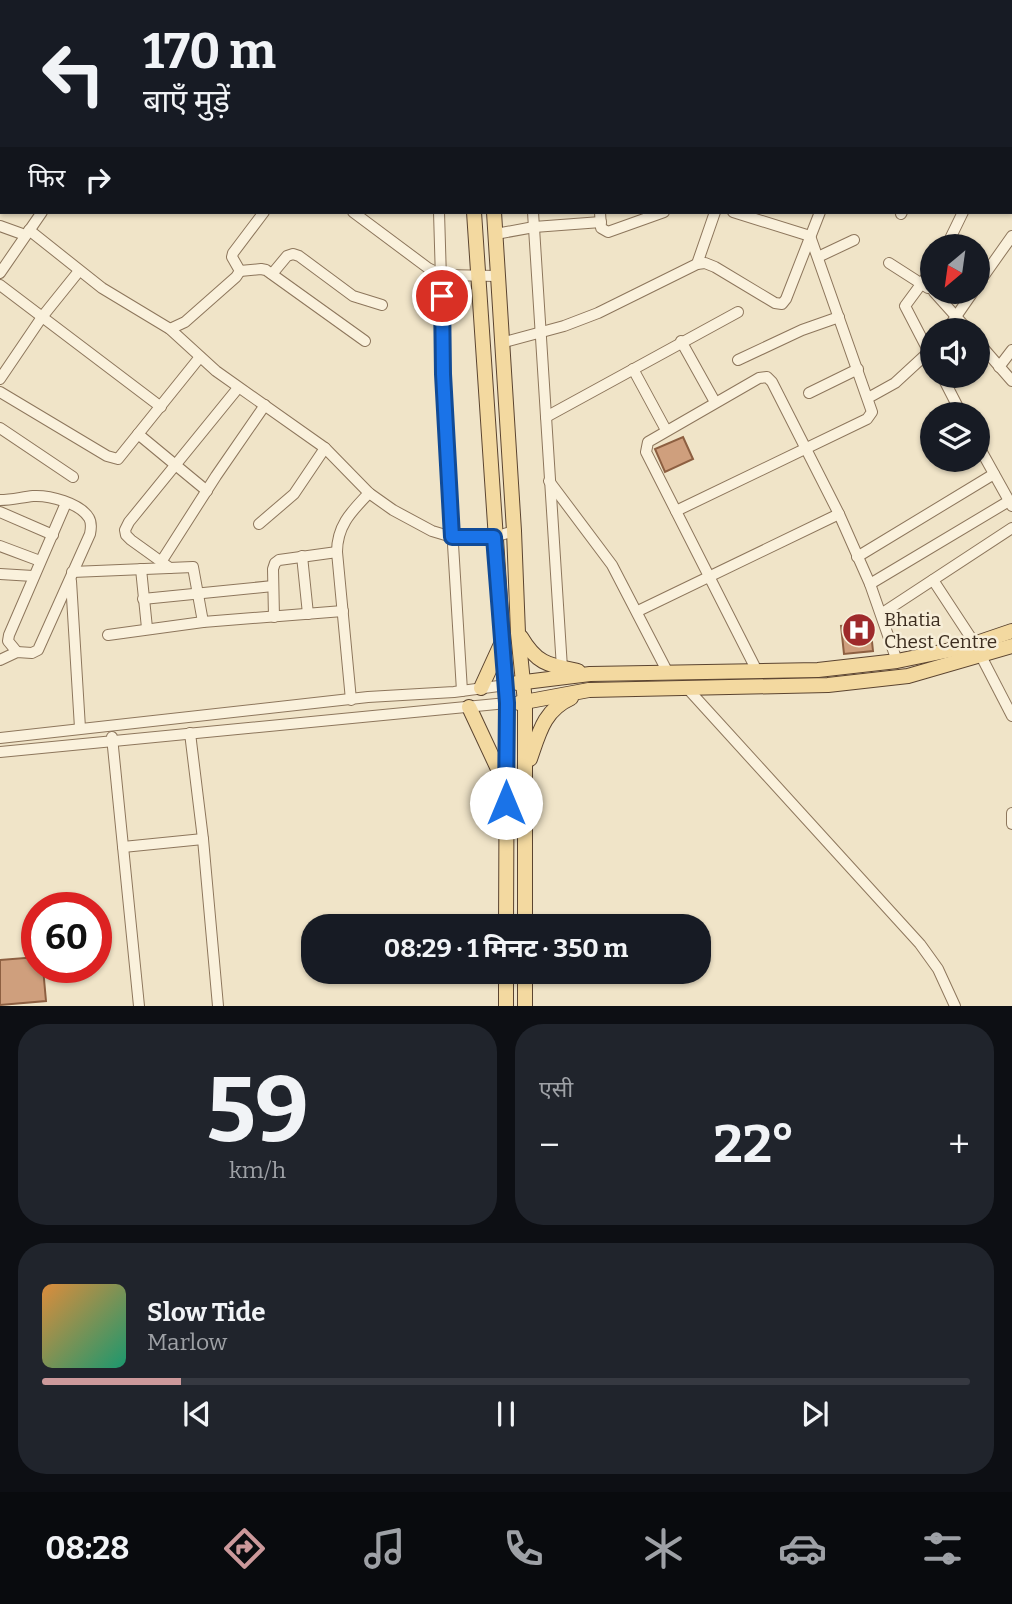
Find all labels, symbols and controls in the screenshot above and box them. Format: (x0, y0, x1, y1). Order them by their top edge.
text: 170 m (143, 22, 276, 81)
icon: left (28, 28, 119, 119)
text: बाएँ मुड़ें (143, 82, 230, 120)
icon: right (79, 161, 117, 199)
text: फिर (28, 163, 65, 194)
north arrow (920, 234, 990, 304)
map controls (920, 234, 990, 472)
pin (412, 266, 472, 326)
icon: arrive (423, 277, 461, 315)
button: sound (920, 318, 990, 388)
button: layers (920, 402, 990, 472)
place label: Bhatia Chest Centre (884, 608, 997, 653)
hospital icon: Bhatia Chest Centre (840, 611, 878, 649)
position arrow (469, 766, 543, 840)
speed limit sign: 60 (21, 892, 112, 983)
text: 08:29 · 1 मिनट · 350 m (384, 933, 628, 964)
text: 59 (206, 1056, 309, 1165)
text: एसी (539, 1075, 573, 1103)
text: 22° (713, 1113, 795, 1176)
text: − (539, 1122, 560, 1168)
text: + (948, 1122, 970, 1168)
text: km/h (229, 1156, 286, 1184)
text: Slow Tide (147, 1297, 266, 1328)
text: Marlow (147, 1328, 227, 1356)
icon: previous (178, 1395, 216, 1433)
icon: pause (487, 1395, 525, 1433)
icon: next (796, 1395, 834, 1433)
icon: directions (220, 1524, 269, 1573)
icon: music (360, 1524, 409, 1573)
icon: phone (499, 1524, 548, 1573)
icon: climate (639, 1524, 688, 1573)
icon: car (778, 1524, 827, 1573)
icon: filters (918, 1524, 967, 1573)
text: 08:28 (45, 1529, 130, 1567)

